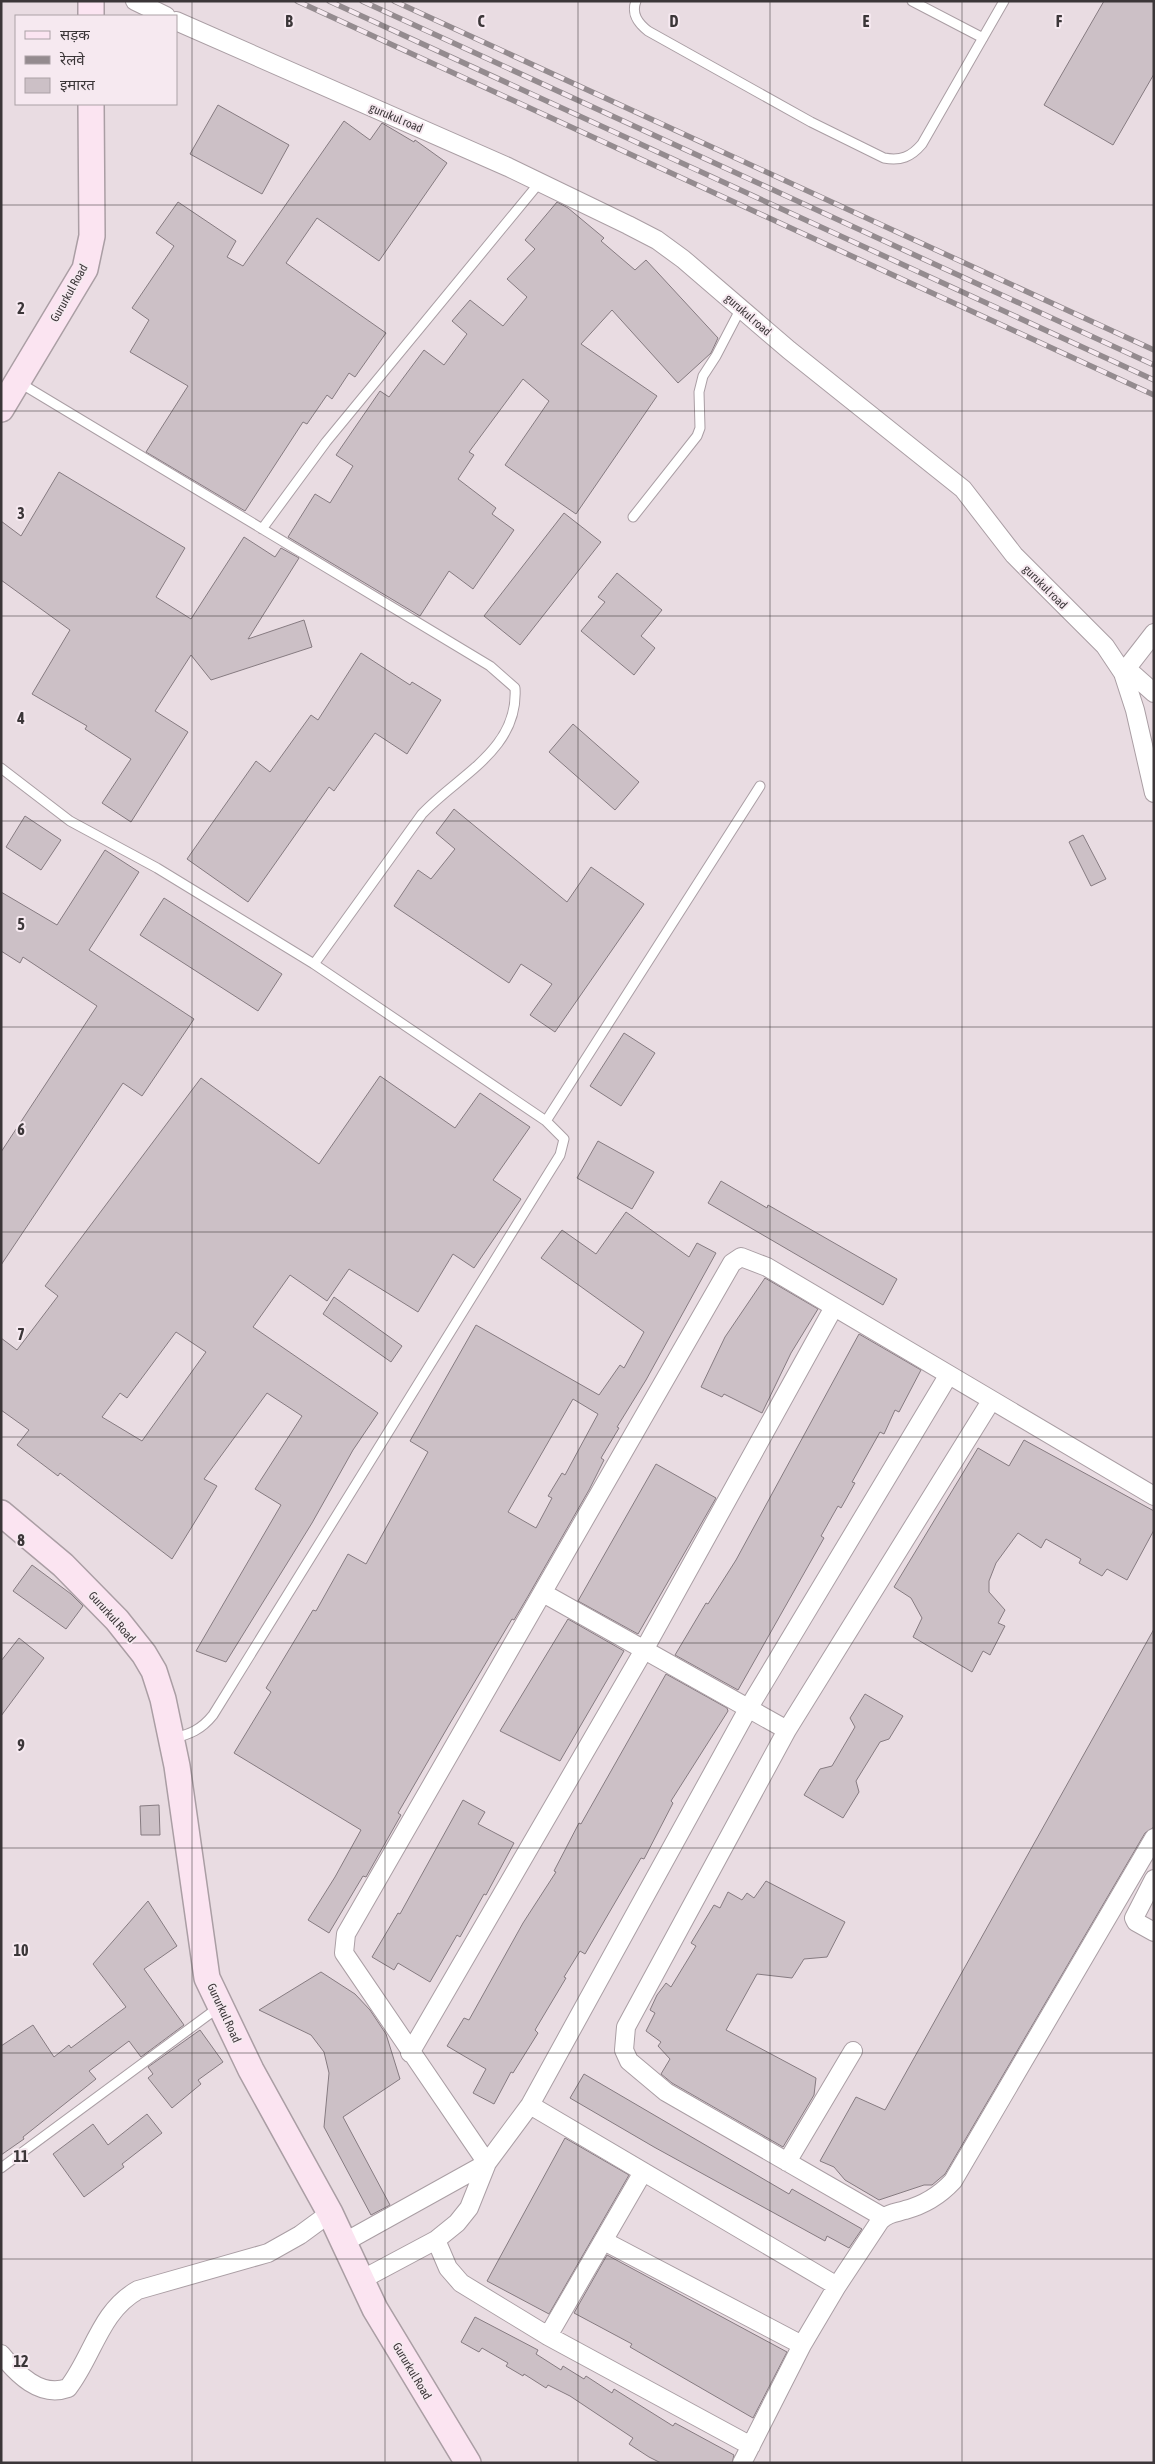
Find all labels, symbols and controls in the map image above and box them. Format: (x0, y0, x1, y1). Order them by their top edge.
text: B (285, 12, 293, 30)
text: C (477, 12, 485, 30)
text: D (670, 12, 679, 30)
text: E (863, 12, 870, 30)
text: F (1056, 12, 1063, 30)
legend (15, 15, 178, 105)
text: सड़क (60, 26, 90, 43)
text: रेलवे (59, 51, 85, 68)
text: इमारत (60, 76, 95, 93)
street label: gurukul road (367, 100, 425, 136)
street label: Gururkul Road (47, 262, 91, 324)
street label: gurukul road (722, 291, 774, 339)
text: 2 (17, 299, 25, 317)
text: 3 (17, 504, 25, 522)
street label: gurukul road (1020, 562, 1070, 612)
text: 4 (16, 709, 25, 727)
text: 5 (17, 915, 25, 933)
text: 6 (17, 1120, 25, 1138)
text: 7 (17, 1325, 25, 1343)
text: 8 (17, 1531, 25, 1549)
street label: Gururkul Road (85, 1589, 139, 1645)
text: 9 (17, 1736, 25, 1754)
text: 10 (13, 1941, 29, 1959)
street label: Gururkul Road (204, 1981, 244, 2045)
text: 11 (13, 2147, 29, 2165)
street label: Gururkul Road (390, 2340, 434, 2402)
text: 12 (13, 2352, 29, 2370)

